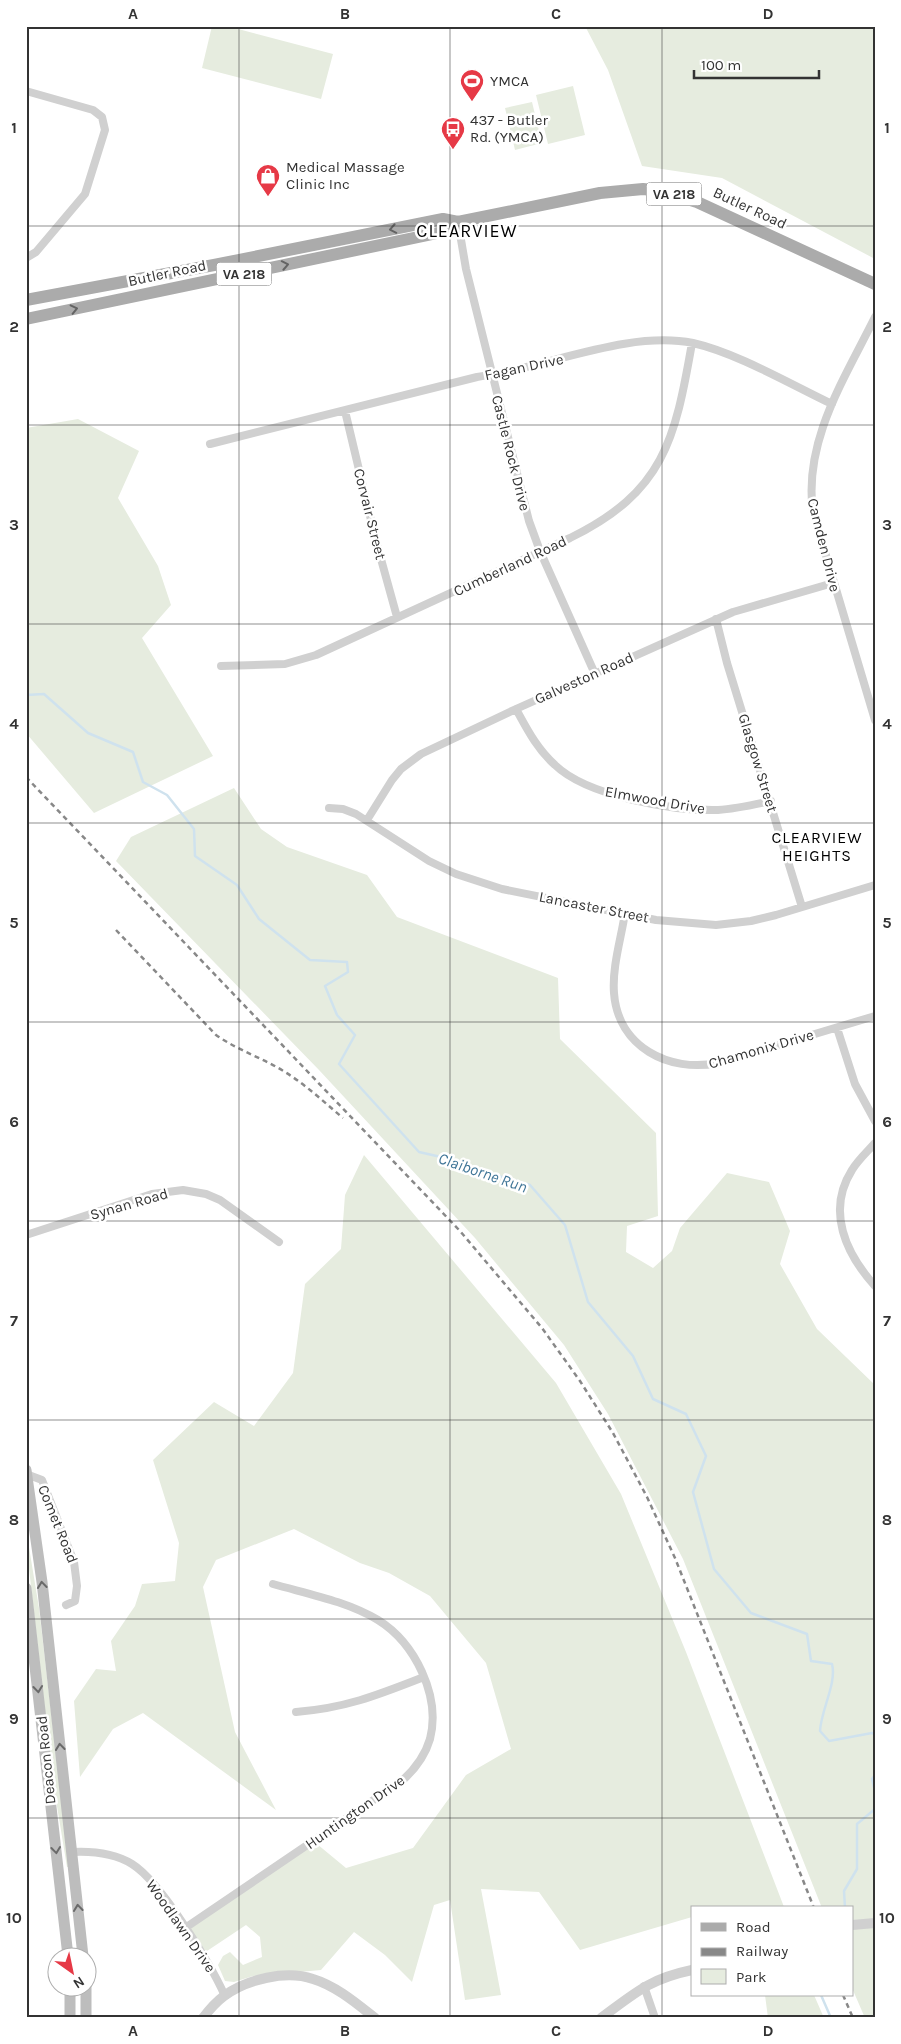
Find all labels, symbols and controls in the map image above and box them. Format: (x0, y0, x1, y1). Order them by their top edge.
text: A (128, 4, 138, 23)
text: B (340, 4, 350, 23)
text: C (551, 4, 561, 23)
text: D (763, 4, 774, 23)
scale bar (694, 48, 818, 80)
text: 100 m (701, 56, 741, 74)
sports icon: YMCA (459, 68, 485, 102)
place label: YMCA (490, 72, 529, 90)
place label: 437 - Butler Rd. (YMCA) (470, 111, 549, 146)
bus stop icon: 437 - Butler Rd. (YMCA) (440, 116, 466, 150)
text: 1 (11, 118, 17, 137)
text: 1 (884, 118, 890, 137)
place label: Medical Massage Clinic Inc (286, 158, 405, 193)
shop icon: Medical Massage Clinic Inc (255, 163, 281, 197)
road number: VA 218 (646, 182, 702, 205)
street label: Butler Road (710, 183, 790, 233)
district label: CLEARVIEW (416, 220, 518, 242)
one-way arrow (389, 223, 398, 234)
street label: Butler Road (126, 256, 208, 290)
one-way arrow (280, 261, 289, 271)
road number: VA 218 (216, 262, 272, 286)
one-way arrow (70, 304, 78, 315)
text: 2 (9, 317, 19, 336)
text: 2 (882, 317, 892, 336)
street label: Fagan Drive (483, 350, 565, 384)
street label: Castle Rock Drive (488, 393, 534, 513)
street label: Corvair Street (350, 467, 390, 562)
street label: Camden Drive (804, 496, 844, 594)
text: 3 (9, 515, 19, 534)
text: 3 (882, 515, 892, 534)
street label: Cumberland Road (451, 532, 569, 600)
street label: Galveston Road (532, 648, 636, 708)
street label: Glasgow Street (734, 711, 782, 815)
text: 4 (9, 714, 19, 733)
text: 4 (882, 714, 892, 733)
street label: Elmwood Drive (603, 782, 707, 818)
district label: CLEARVIEW HEIGHTS (771, 828, 863, 865)
street label: Lancaster Street (537, 888, 651, 927)
text: 5 (9, 913, 19, 932)
text: 5 (882, 913, 892, 932)
street label: Chamonix Drive (706, 1025, 816, 1073)
text: 6 (9, 1112, 19, 1131)
text: 6 (882, 1112, 892, 1131)
water label: Claiborne Run (436, 1148, 530, 1197)
street label: Synan Road (88, 1184, 170, 1224)
text: 7 (10, 1311, 18, 1330)
text: 7 (883, 1311, 891, 1330)
street label: Comet Road (34, 1482, 82, 1566)
text: 8 (9, 1510, 19, 1529)
text: 8 (882, 1510, 892, 1529)
one-way arrow (37, 1581, 48, 1589)
one-way arrow (32, 1685, 43, 1693)
text: 9 (9, 1709, 19, 1728)
text: 9 (882, 1709, 892, 1728)
street label: Deacon Road (32, 1715, 60, 1805)
one-way arrow (54, 1742, 65, 1750)
street label: Huntington Drive (302, 1771, 408, 1853)
one-way arrow (51, 1846, 61, 1855)
street label: Woodlawn Drive (142, 1876, 220, 1976)
one-way arrow (73, 1904, 84, 1912)
legend (691, 1906, 854, 1996)
text: 10 (6, 1908, 22, 1927)
text: 10 (879, 1908, 895, 1927)
text: Road (736, 1918, 771, 1936)
text: Railway (736, 1942, 788, 1960)
north arrow (48, 1946, 98, 1996)
text: Park (736, 1968, 766, 1986)
text: N (70, 1973, 88, 1992)
text: A (128, 2021, 138, 2040)
text: B (340, 2021, 350, 2040)
text: C (551, 2021, 561, 2040)
text: D (763, 2021, 774, 2040)

